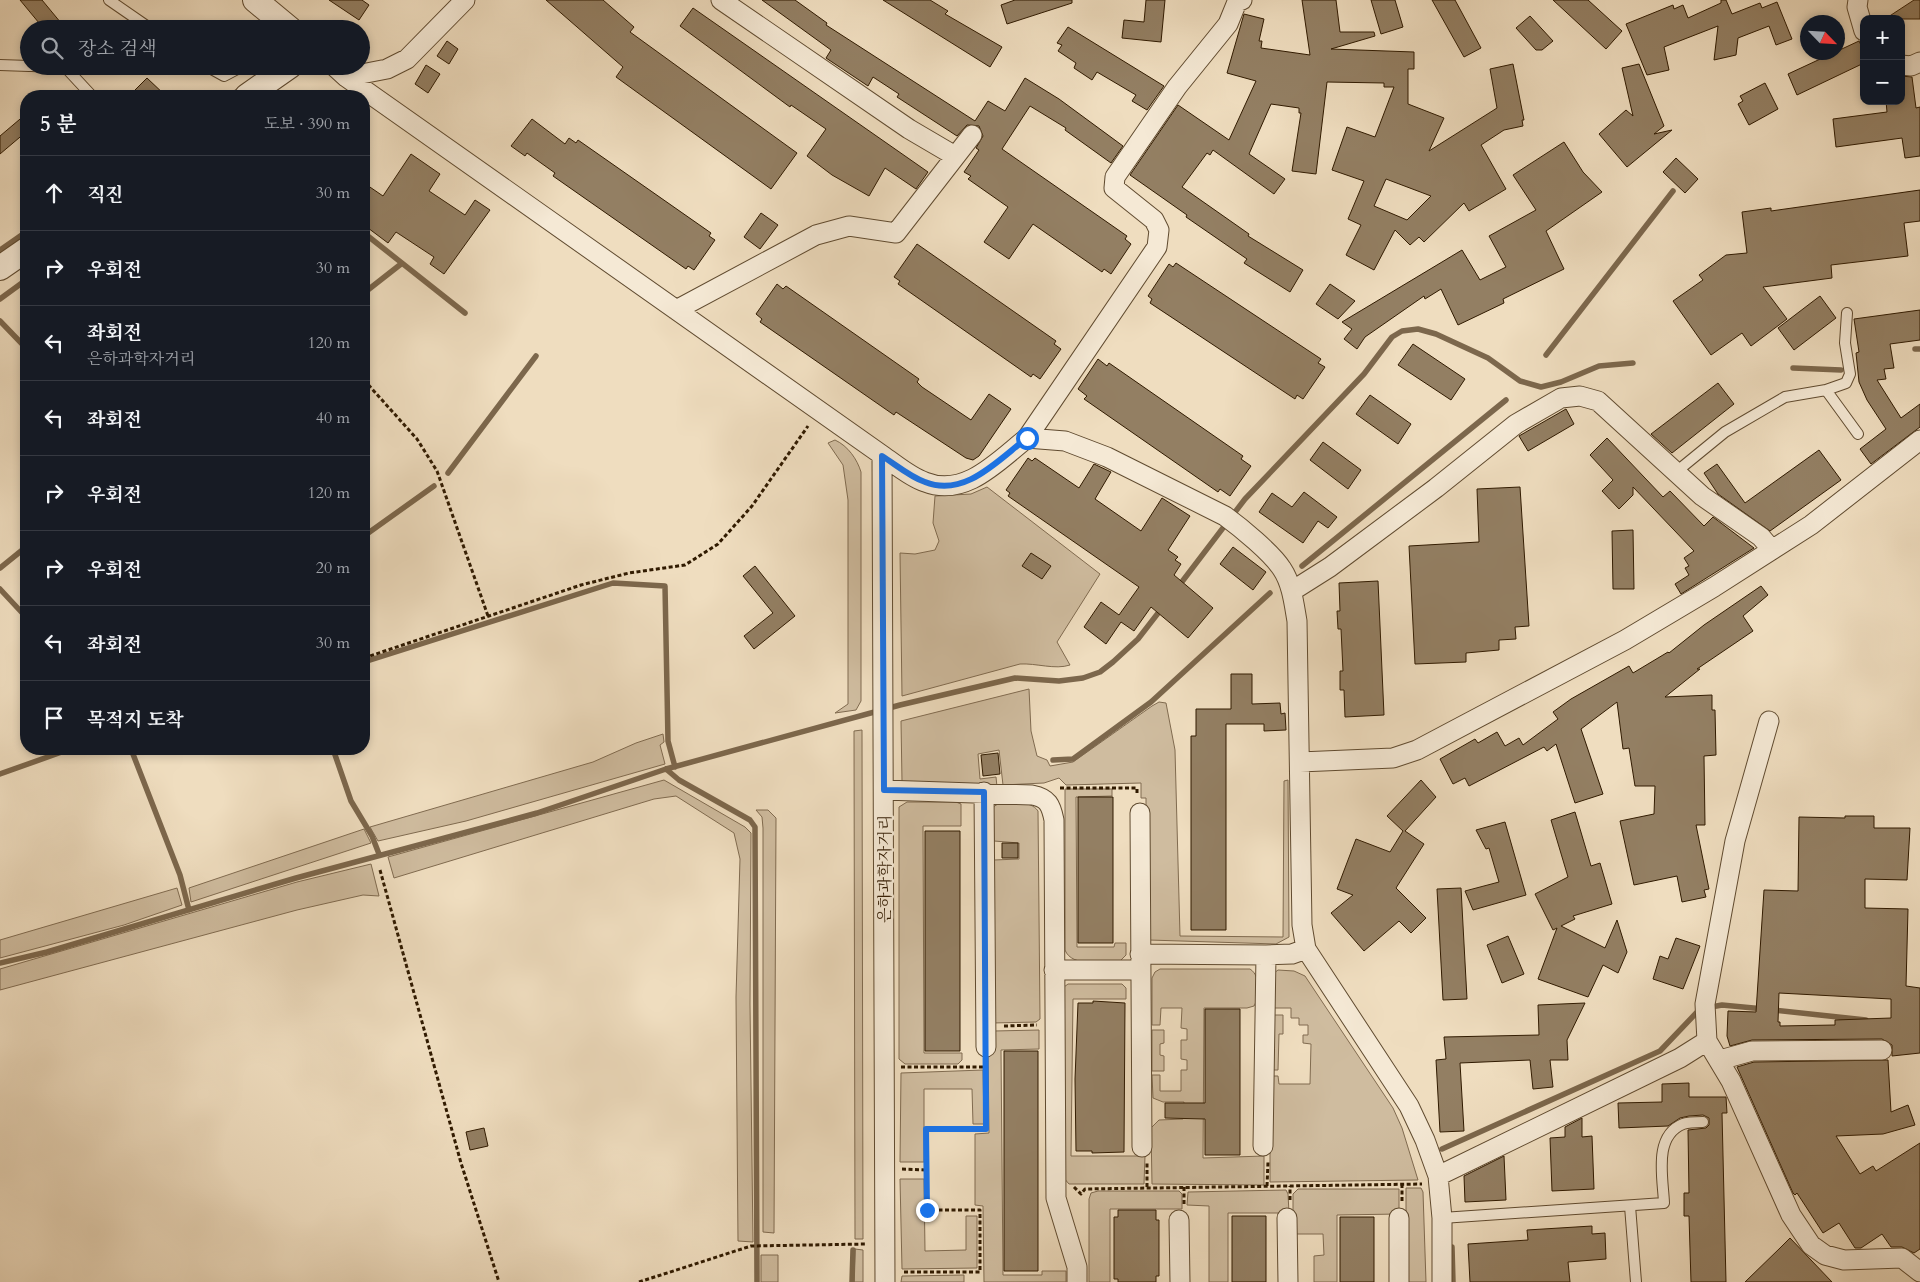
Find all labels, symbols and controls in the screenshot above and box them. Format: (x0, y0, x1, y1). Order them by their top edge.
north arrow (1800, 15, 1845, 60)
map controls (1860, 15, 1905, 105)
button: + (1860, 15, 1905, 60)
search box (20, 20, 370, 75)
icon: search (38, 34, 66, 62)
text: 장소 검색 (78, 36, 157, 62)
button: − (1860, 60, 1905, 105)
text: 5 분 (40, 110, 77, 139)
text: 도보 · 390 m (264, 113, 350, 135)
icon: ahead (40, 179, 68, 207)
text: 직진 (87, 182, 124, 208)
text: 30 m (316, 182, 350, 204)
icon: right (40, 254, 68, 282)
text: 우회전 (87, 257, 142, 283)
text: 30 m (316, 257, 350, 279)
text: 좌회전 (87, 320, 142, 346)
icon: left (40, 329, 68, 357)
text: 120 m (308, 332, 350, 354)
text: 은하과학자거리 (87, 348, 195, 370)
icon: left (40, 404, 68, 432)
text: 좌회전 (87, 407, 142, 433)
text: 40 m (316, 407, 350, 429)
route start (1016, 427, 1039, 450)
icon: right (40, 479, 68, 507)
text: 우회전 (87, 482, 142, 508)
text: 120 m (308, 482, 350, 504)
icon: right (40, 554, 68, 582)
text: 우회전 (87, 557, 142, 583)
text: 20 m (316, 557, 350, 579)
icon: left (40, 629, 68, 657)
text: 좌회전 (87, 632, 142, 658)
text: 30 m (316, 632, 350, 654)
icon: arrive (40, 704, 68, 732)
text: 목적지 도착 (87, 707, 184, 733)
street label: 은하과학자거리 (874, 815, 896, 923)
route end (916, 1199, 939, 1222)

